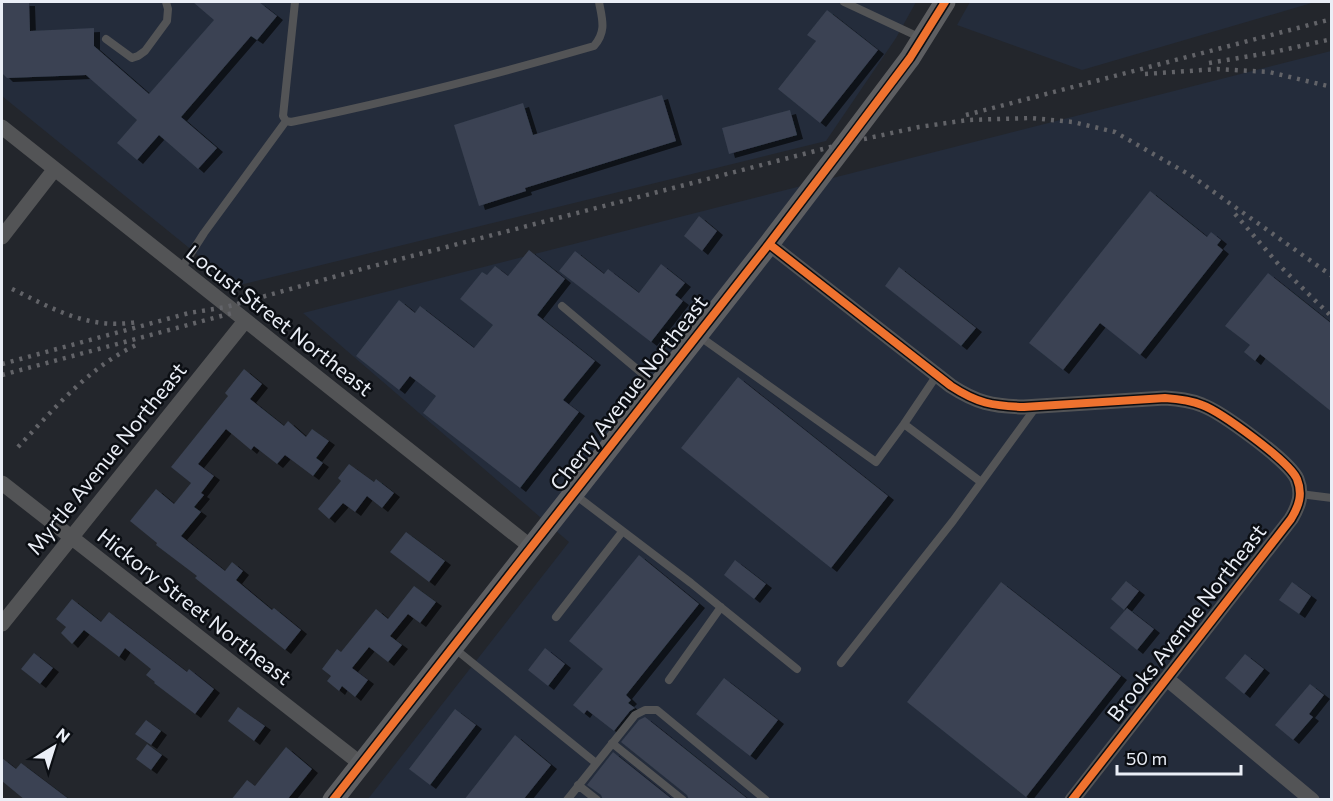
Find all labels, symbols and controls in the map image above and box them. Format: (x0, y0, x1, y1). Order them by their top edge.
street label: Locust Street Northeast (182, 239, 378, 400)
street label: Cherry Avenue Northeast (544, 290, 712, 495)
street label: Myrtle Avenue Northeast (21, 357, 191, 559)
street label: Brooks Avenue Northeast (1101, 519, 1271, 726)
street label: Hickory Street Northeast (93, 522, 297, 689)
north arrow (24, 717, 84, 777)
text: N (53, 724, 74, 746)
scale bar (1117, 738, 1242, 776)
text: 50 m (1126, 747, 1167, 769)

